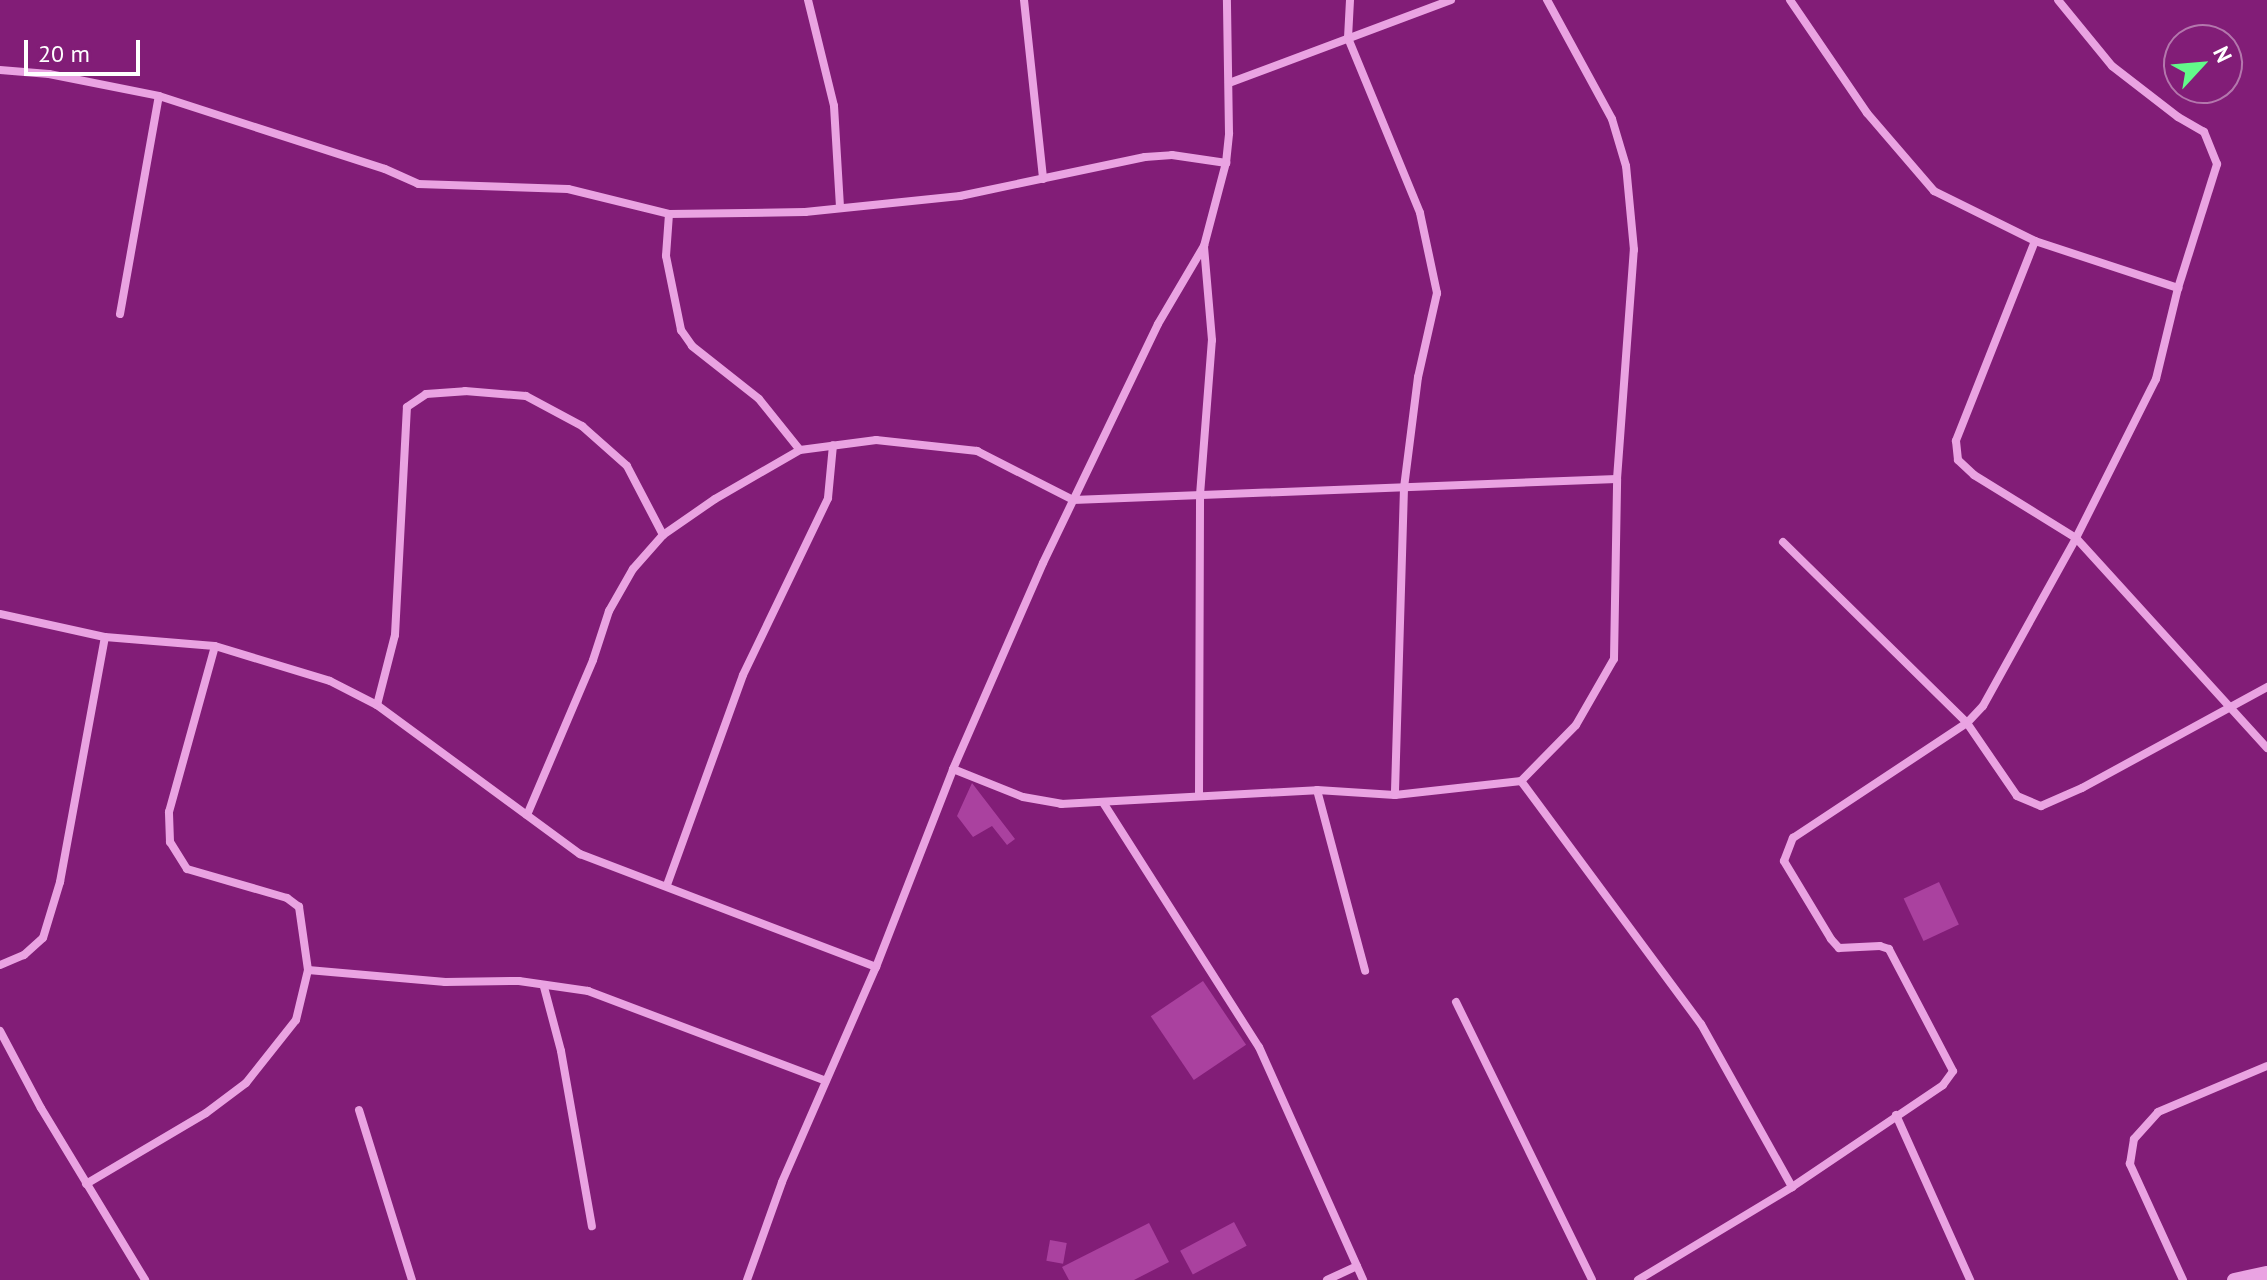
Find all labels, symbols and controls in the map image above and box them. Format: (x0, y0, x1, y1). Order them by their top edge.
scale bar (28, 24, 144, 74)
north arrow (2163, 24, 2243, 104)
text: 20 m (38, 38, 90, 69)
text: N (2207, 42, 2239, 67)

